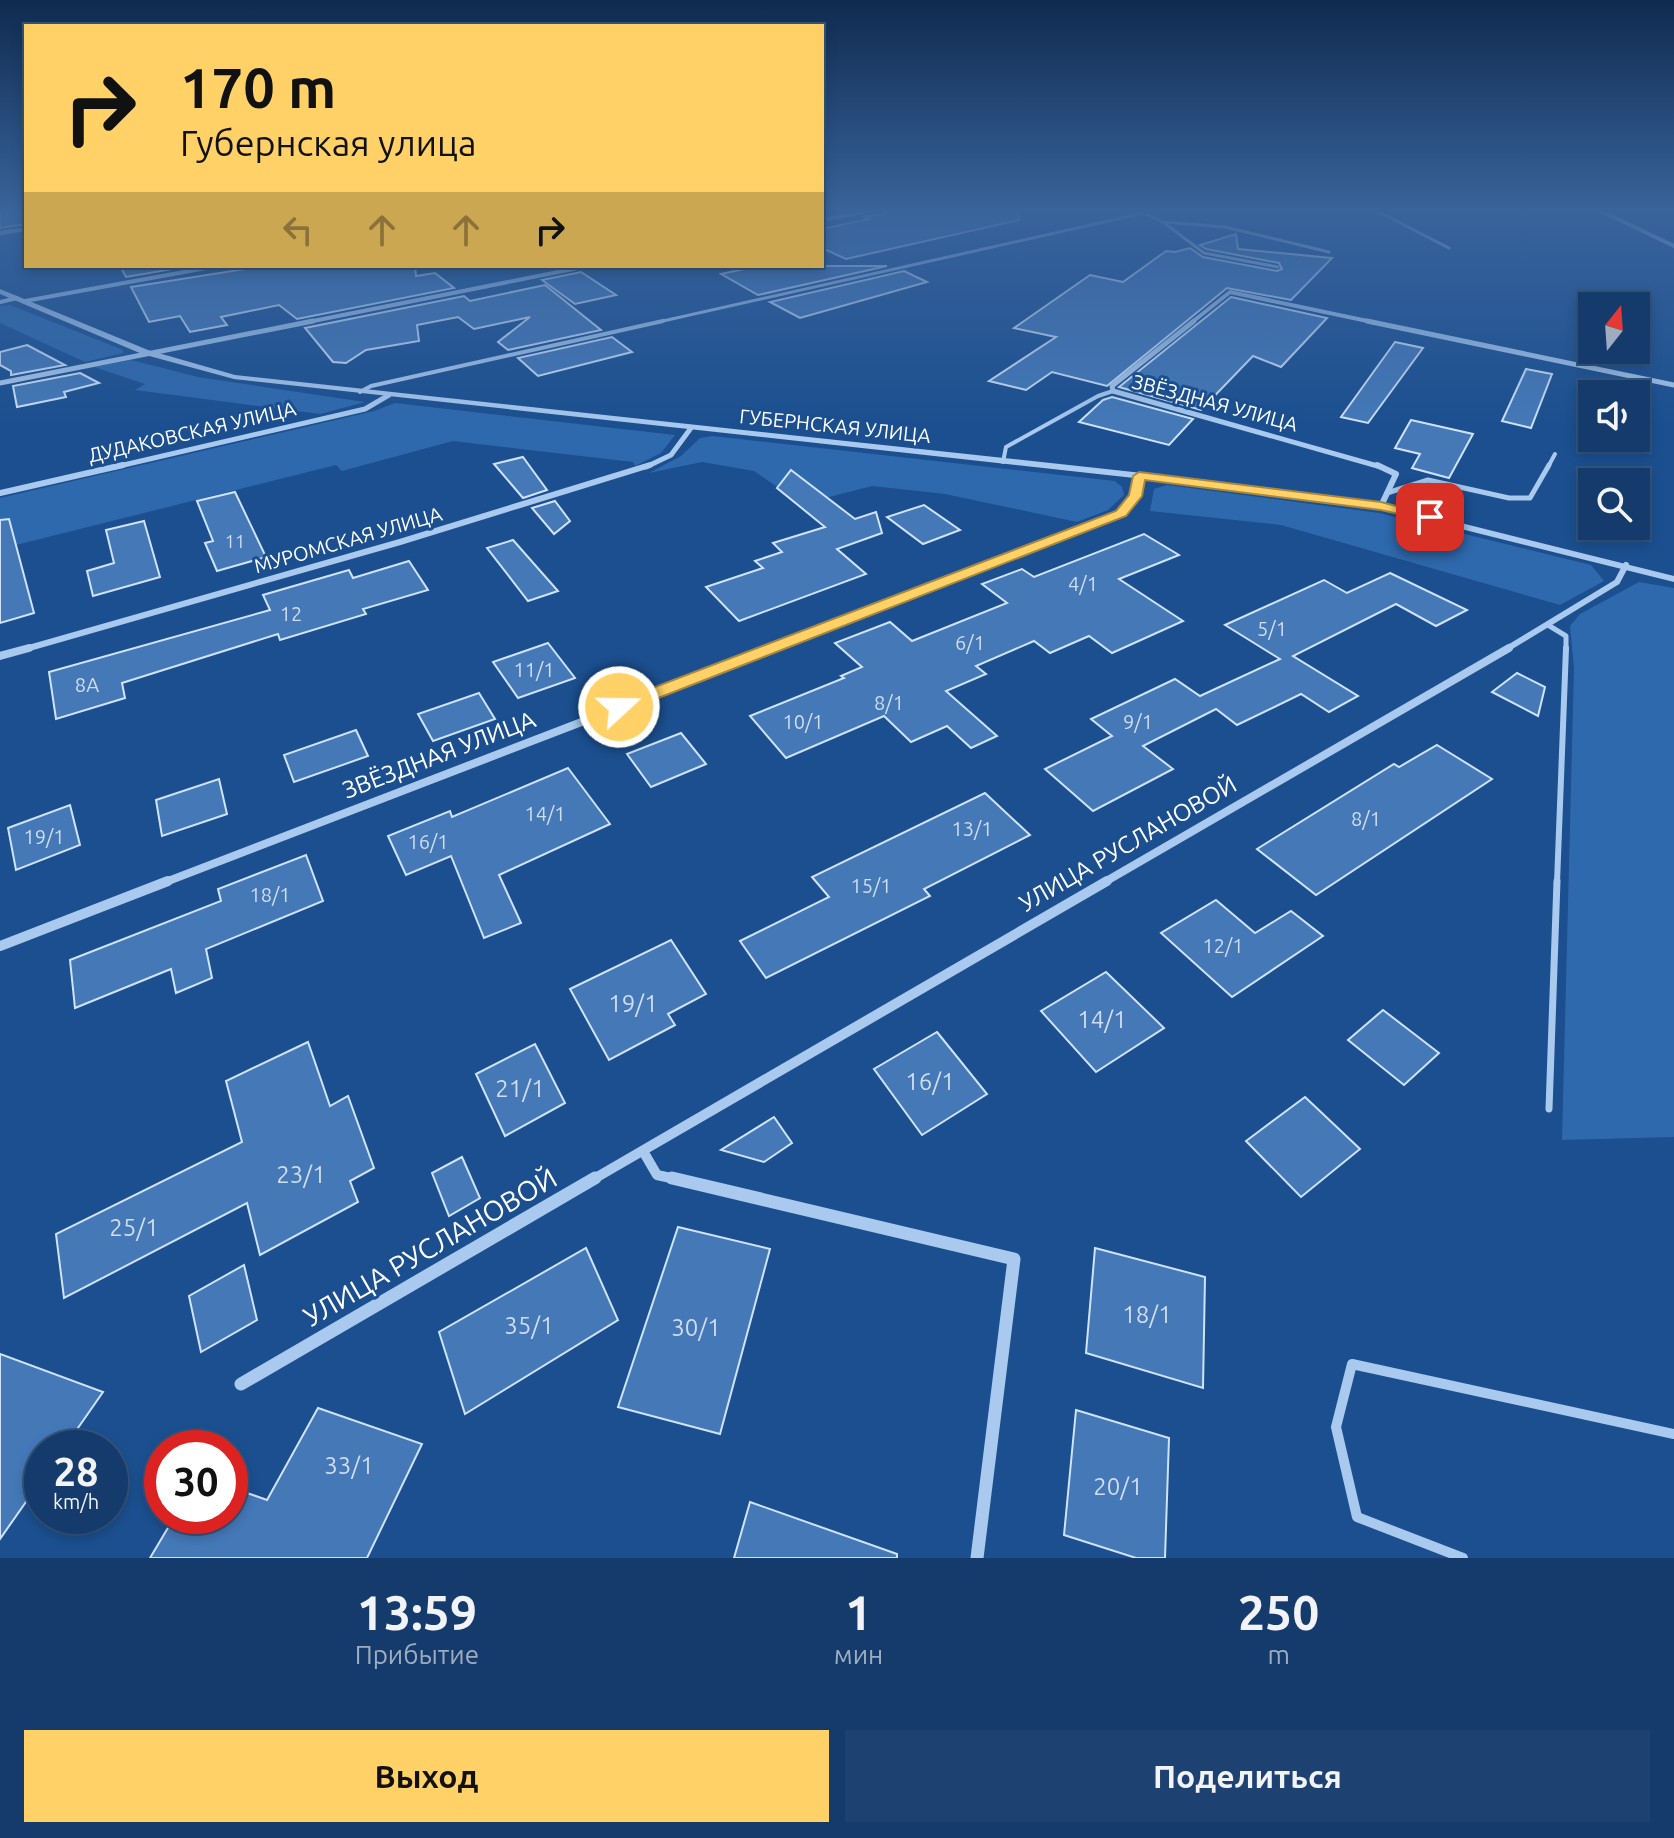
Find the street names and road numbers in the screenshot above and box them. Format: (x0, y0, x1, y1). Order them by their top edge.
street label: ЗВЁЗДНАЯ УЛИЦА (1130, 369, 1300, 436)
street label: ДУДАКОВСКАЯ УЛИЦА (86, 396, 298, 467)
street label: ГУБЕРНСКАЯ УЛИЦА (738, 404, 932, 447)
street label: МУРОМСКАЯ УЛИЦА (251, 502, 445, 577)
street label: ЗВЁЗДНАЯ УЛИЦА (338, 705, 540, 804)
street label: УЛИЦА РУСЛАНОВОЙ (1014, 770, 1241, 917)
street label: УЛИЦА РУСЛАНОВОЙ (298, 1161, 562, 1332)

